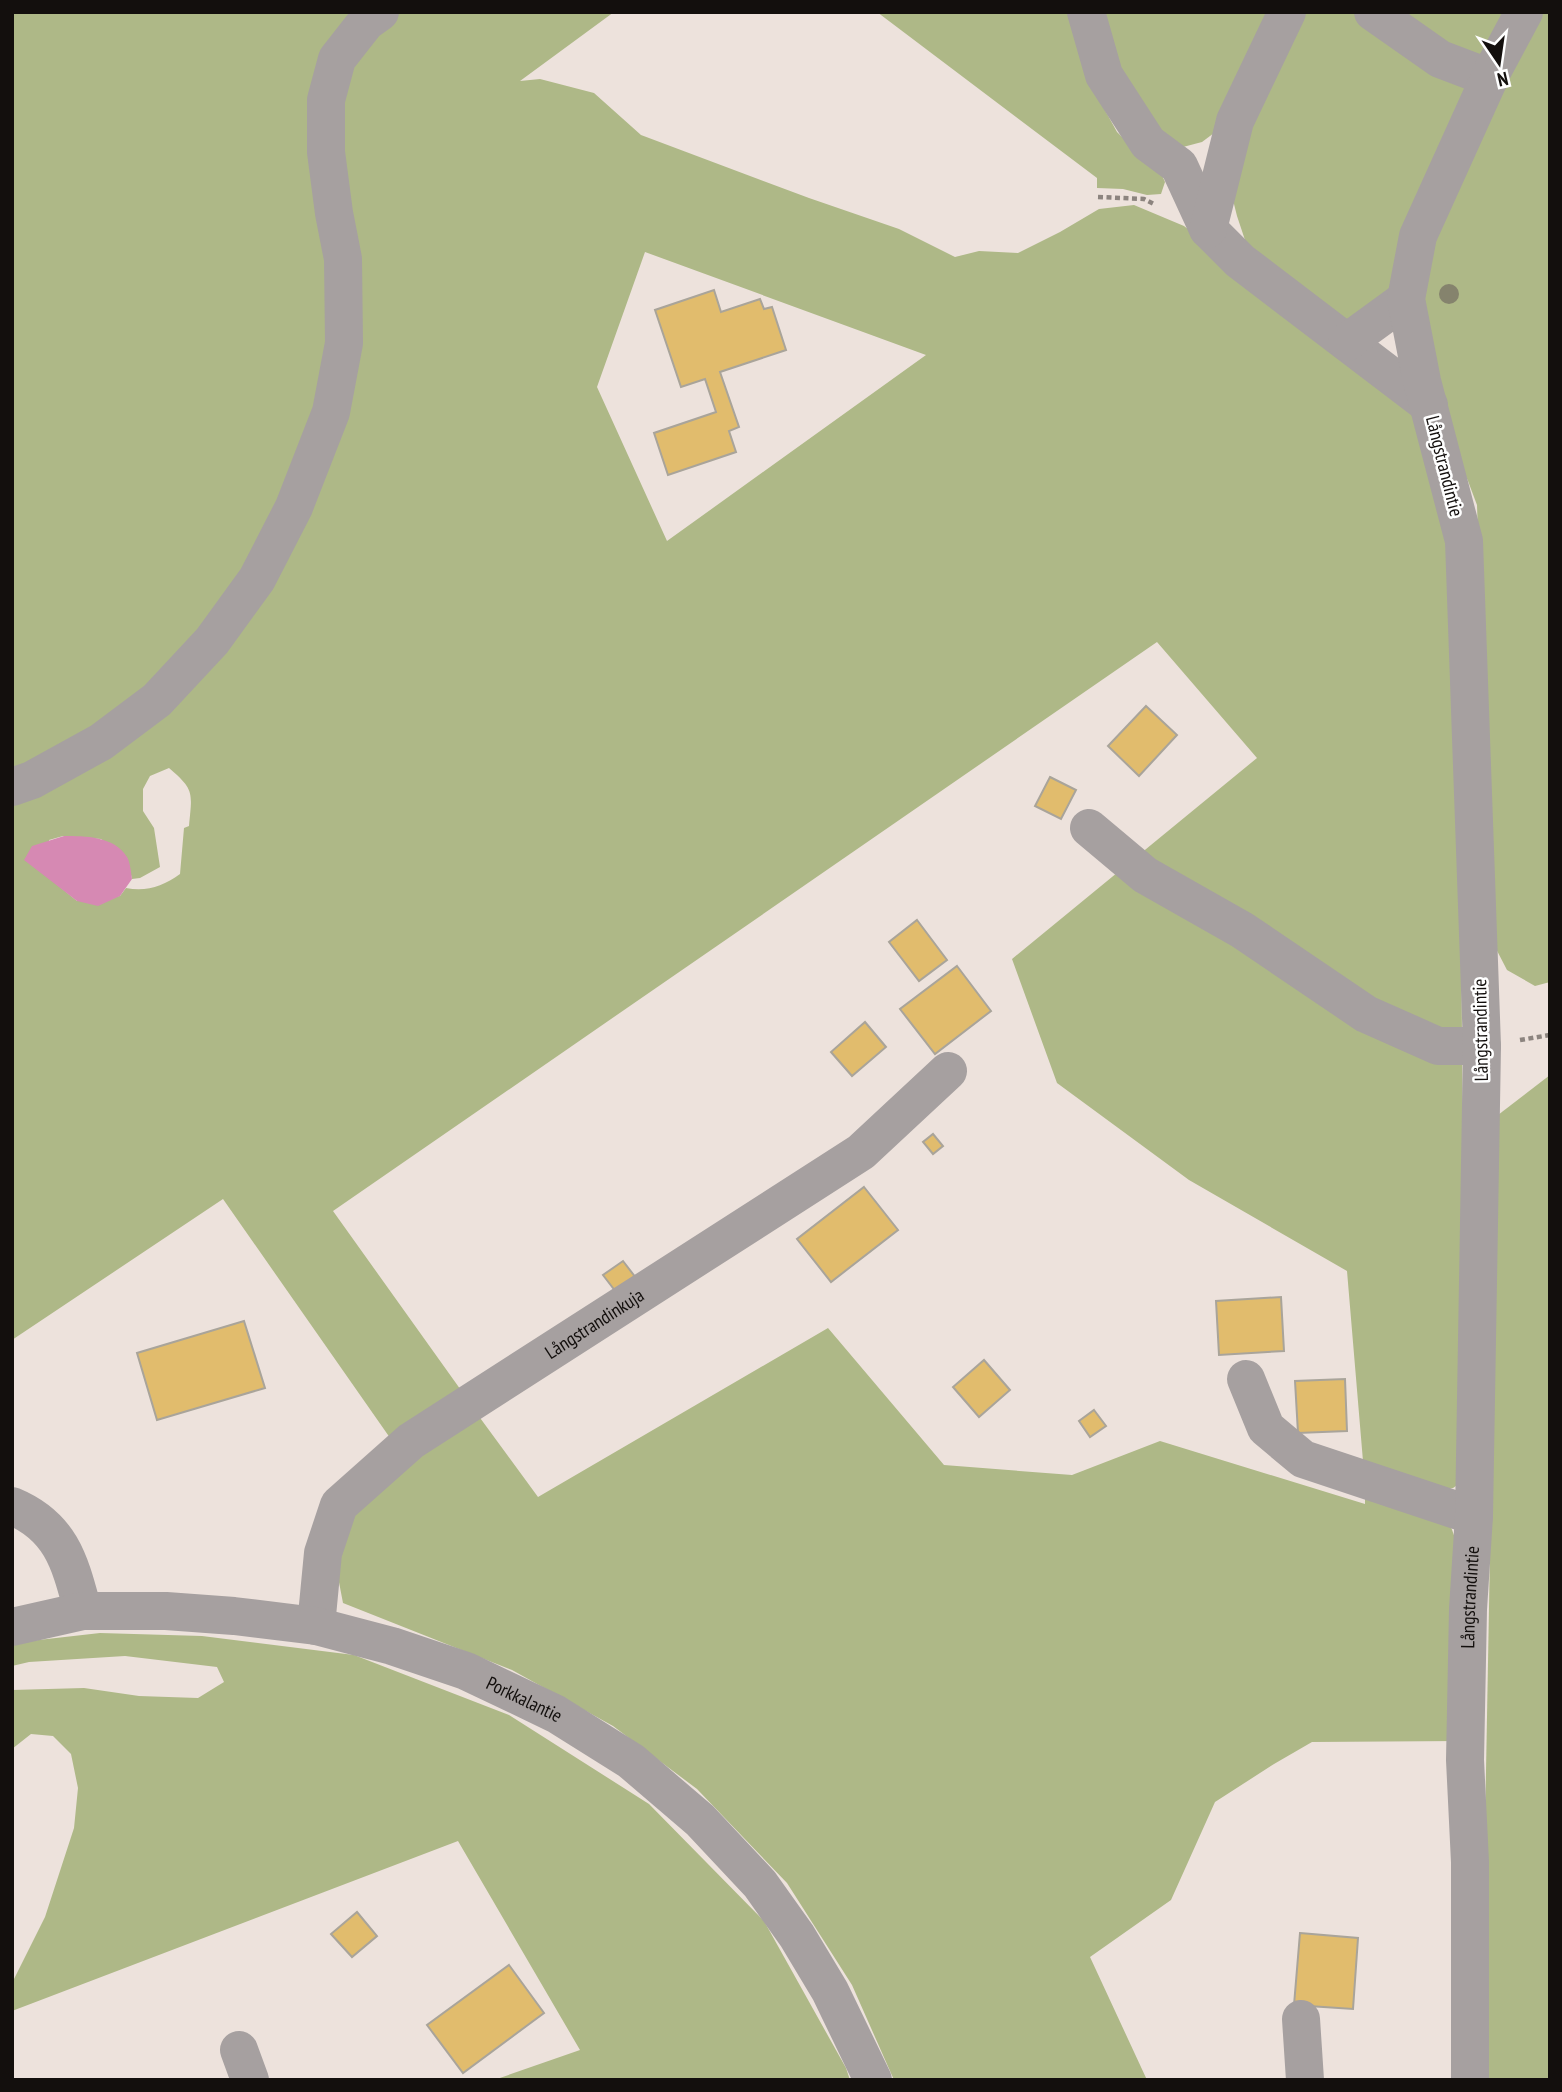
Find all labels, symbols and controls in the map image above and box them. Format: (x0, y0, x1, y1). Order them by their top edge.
north arrow (1464, 28, 1534, 98)
text: N (1495, 67, 1511, 92)
street label: Långstrandintie (1421, 413, 1469, 519)
street label: Långstrandintie (1467, 978, 1493, 1082)
street label: Långstrandinkuja (540, 1283, 648, 1364)
street label: Långstrandintie (1455, 1545, 1484, 1649)
street label: Porkkalantie (482, 1671, 567, 1727)

